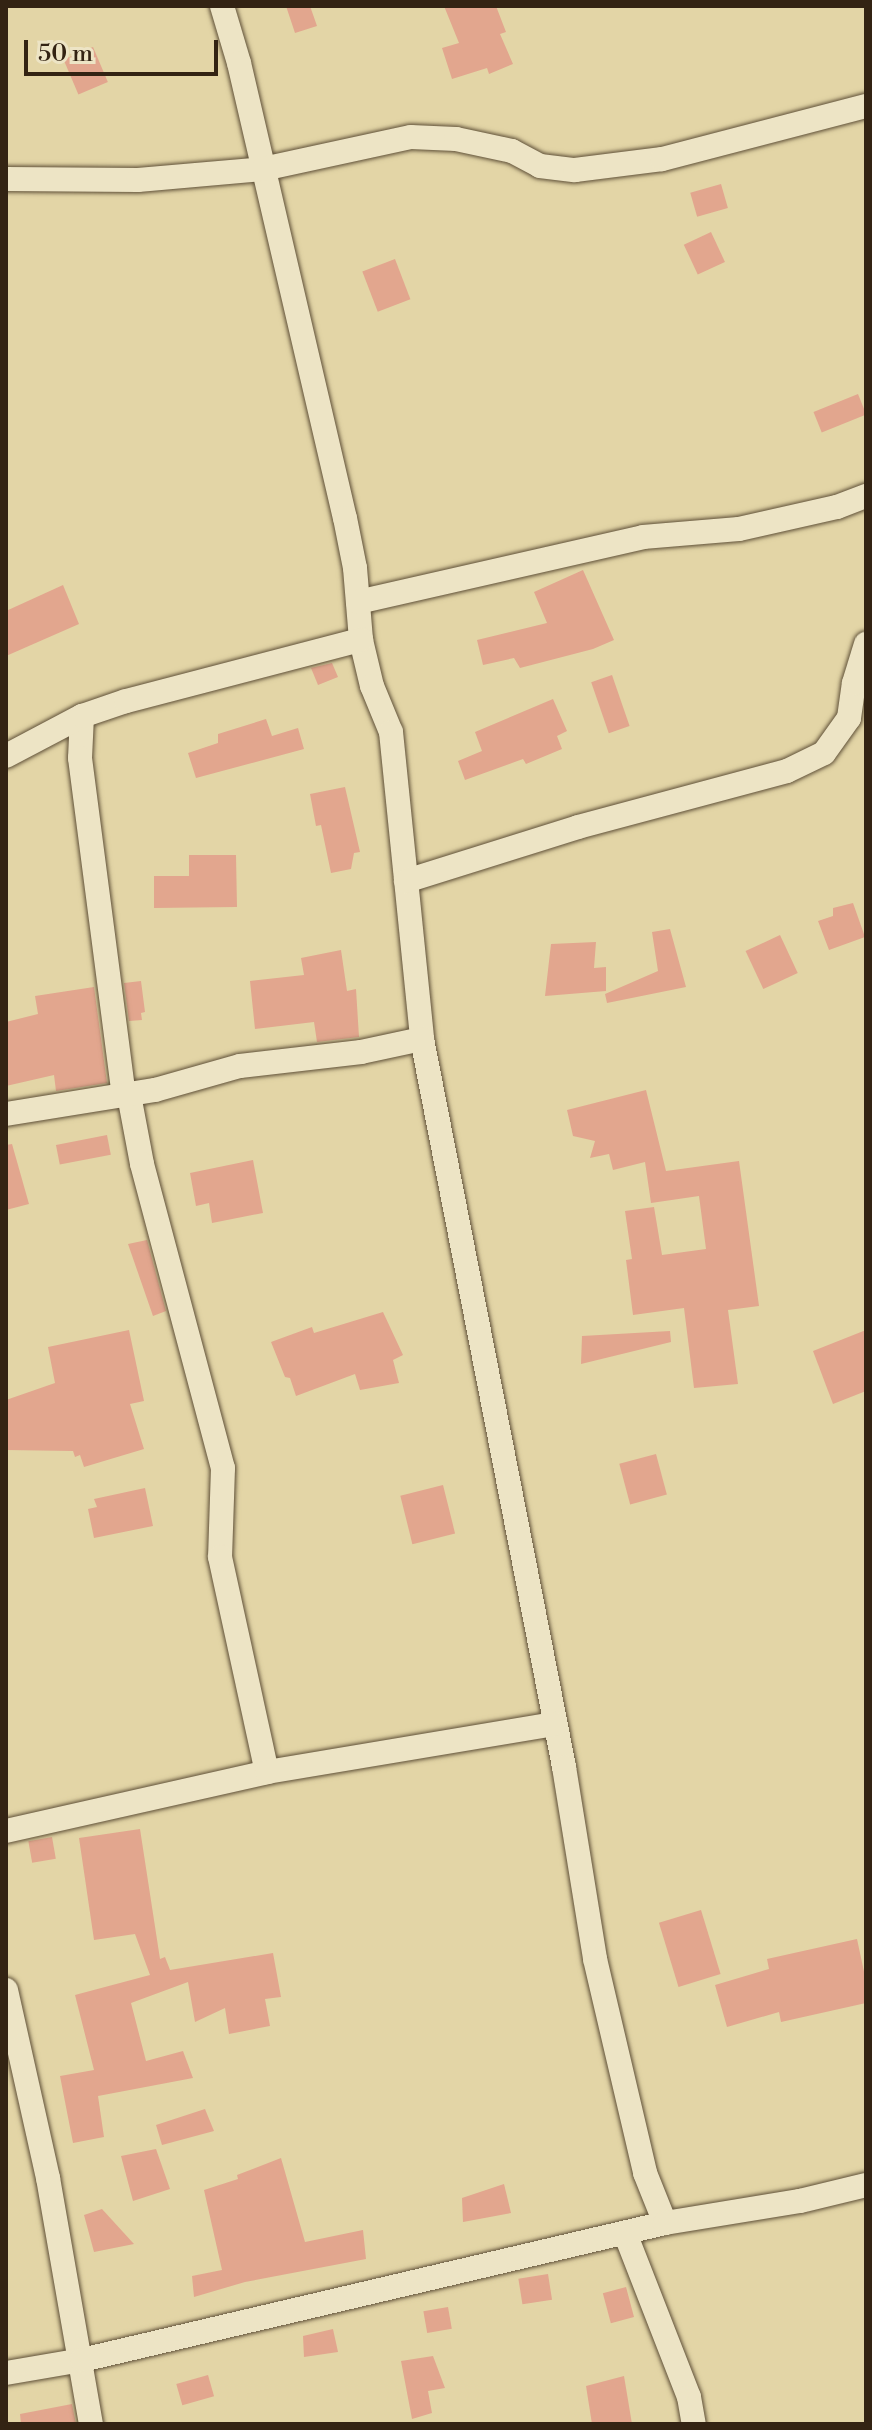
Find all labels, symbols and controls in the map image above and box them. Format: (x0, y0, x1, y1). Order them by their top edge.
scale bar (28, 24, 222, 74)
text: 50 m (38, 39, 93, 69)

